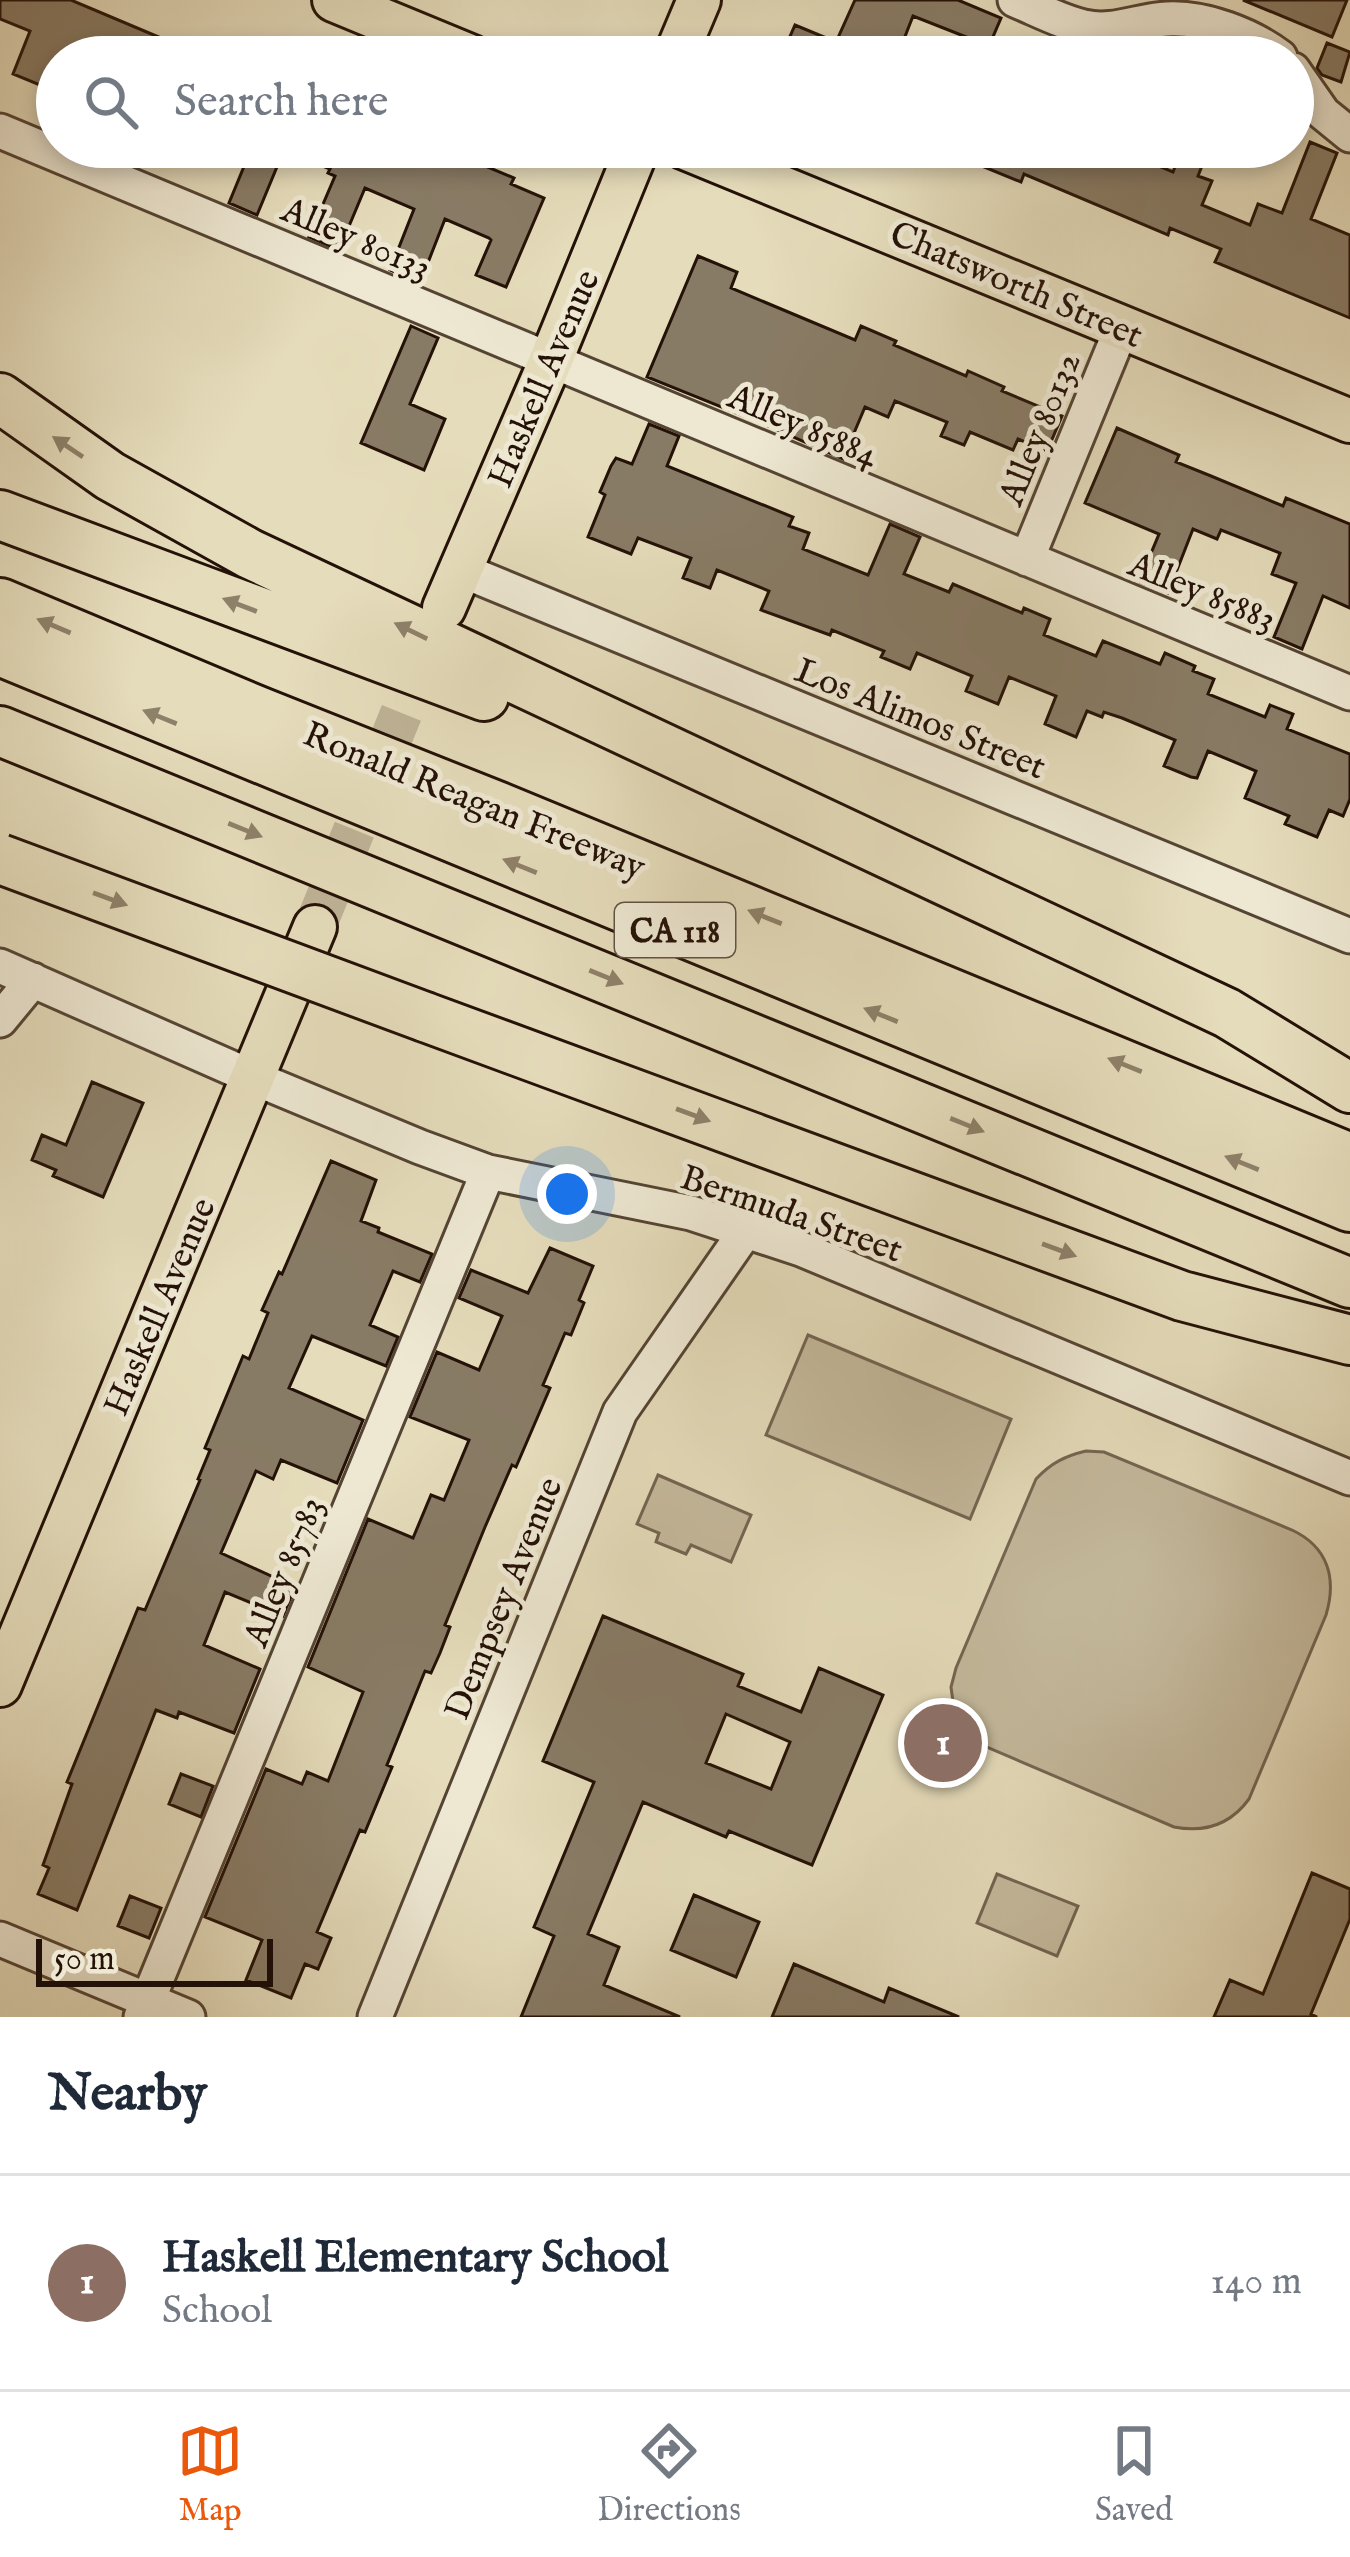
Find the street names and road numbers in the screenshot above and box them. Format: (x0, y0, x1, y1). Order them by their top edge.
street label: Alley 80133 (273, 187, 437, 292)
street label: Chatsworth Street (882, 212, 1149, 360)
street label: Haskell Avenue (478, 263, 611, 495)
street label: Alley 80132 (989, 346, 1092, 513)
street label: Alley 85884 (720, 374, 885, 479)
street label: Alley 85883 (1121, 542, 1282, 643)
street label: Los Alimos Street (788, 648, 1052, 791)
street label: Ronald Reagan Freeway (296, 712, 652, 892)
road number: CA 118 (615, 903, 735, 957)
street label: Bermuda Street (674, 1155, 908, 1274)
street label: Haskell Avenue (94, 1191, 227, 1423)
street label: Dempsey Avenue (435, 1471, 574, 1727)
street label: Alley 85783 (234, 1490, 336, 1655)

